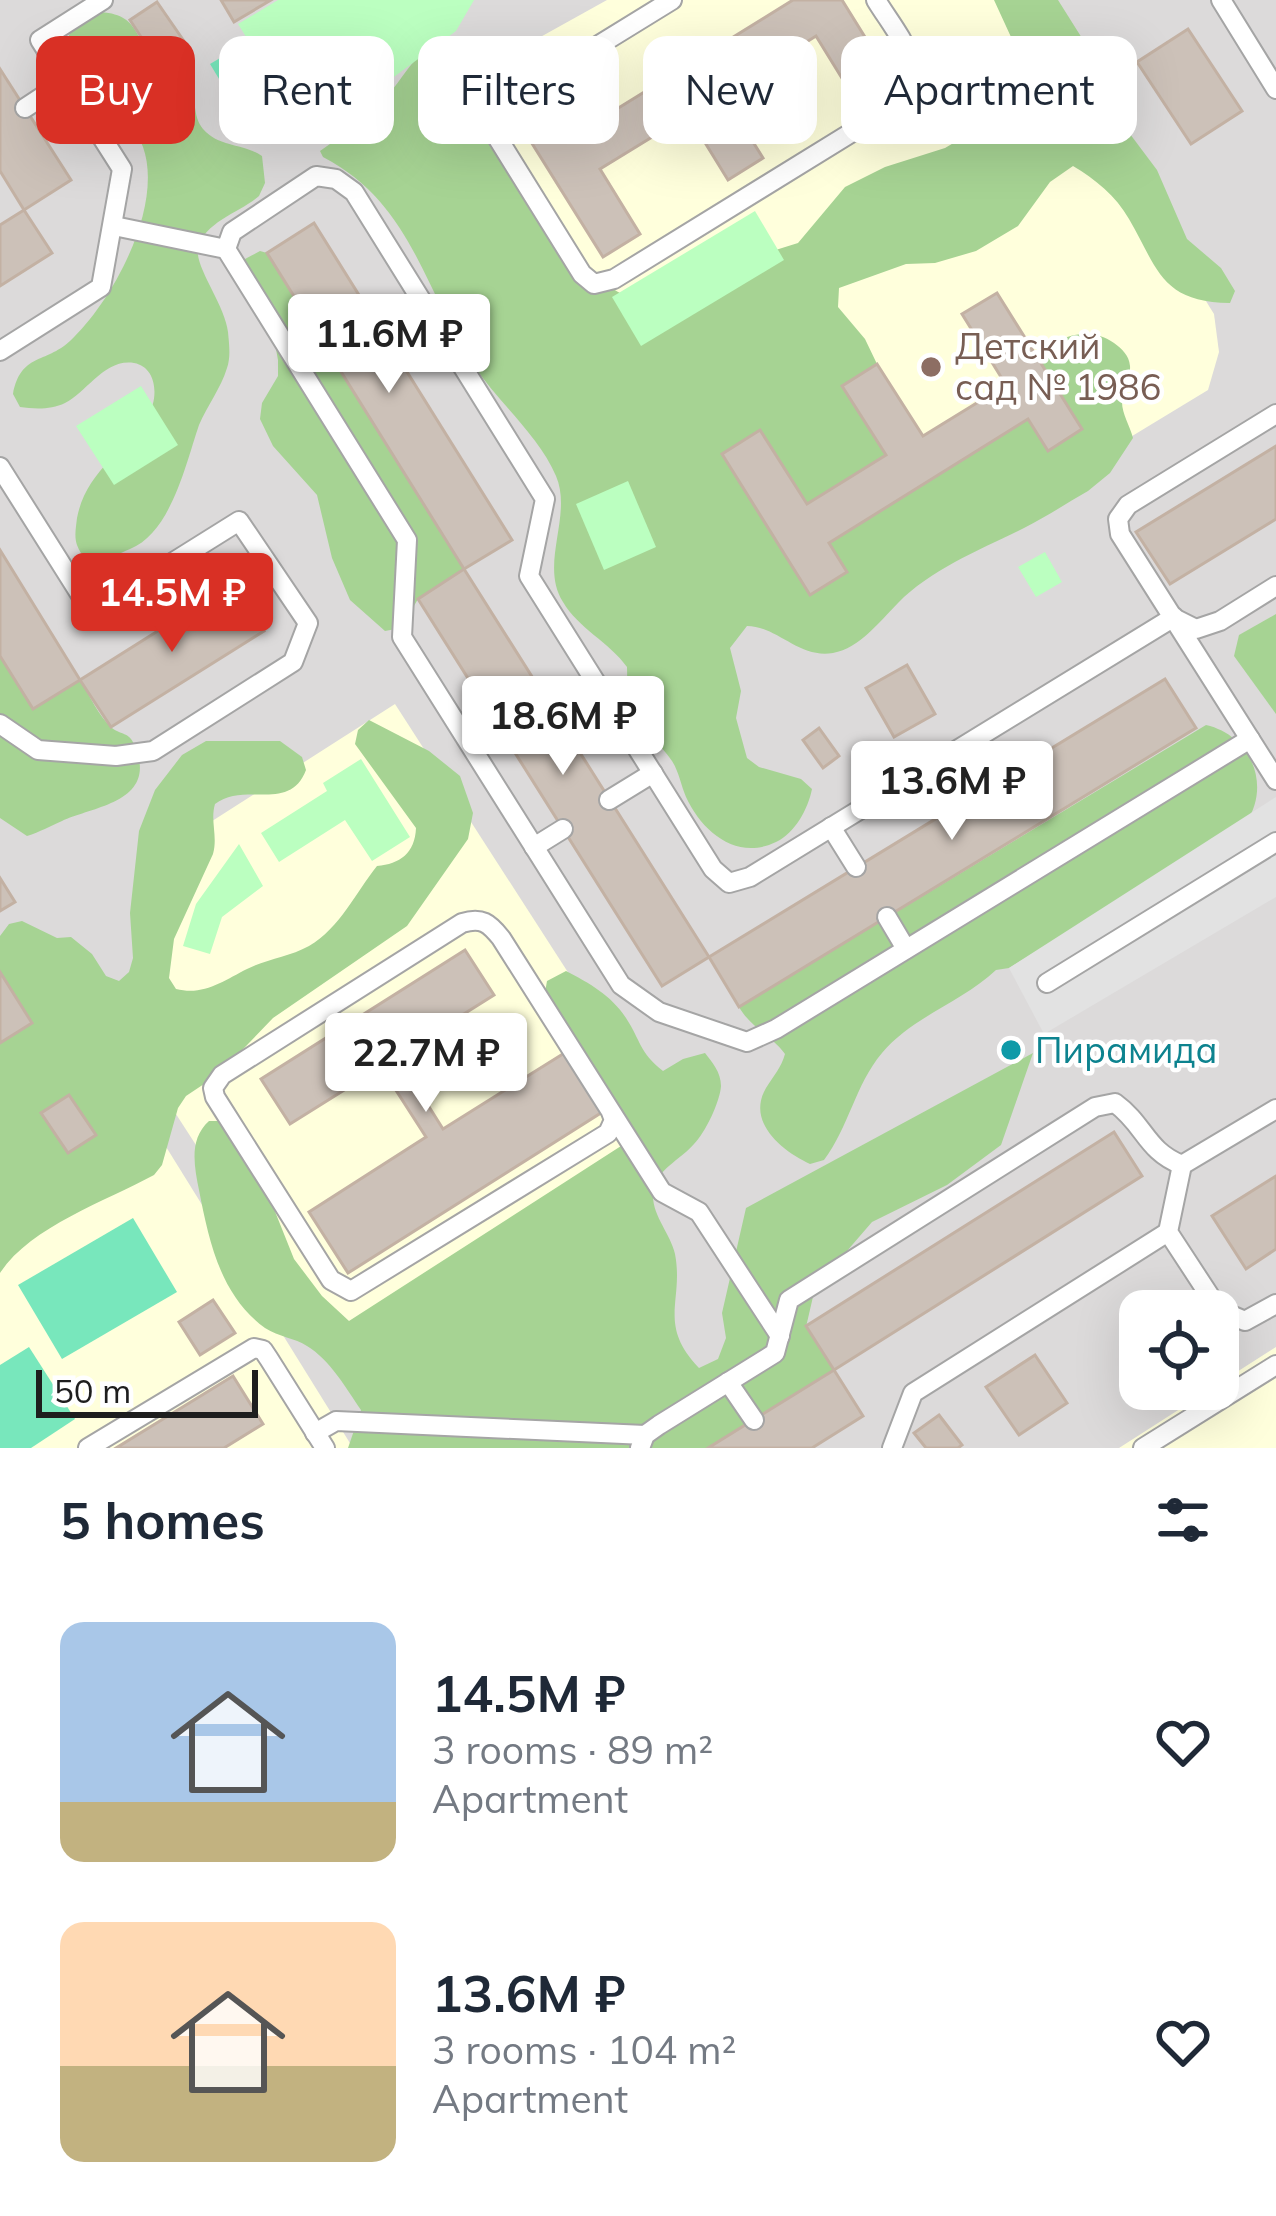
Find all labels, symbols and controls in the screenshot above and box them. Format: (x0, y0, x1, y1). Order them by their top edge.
chip: Buy (36, 36, 195, 144)
chip: Rent (219, 36, 394, 144)
chip: Filters (418, 36, 619, 144)
chip: New (643, 36, 817, 144)
chip: Apartment (841, 36, 1137, 144)
pin: 11.6M ₽ (278, 294, 500, 396)
text: 11.6M ₽ (315, 308, 463, 357)
place label: Детский сад № 1986 (955, 323, 1161, 409)
marker: Детский сад № 1986 (918, 354, 944, 380)
pin: 14.5M ₽ (61, 553, 283, 655)
text: 14.5M ₽ (98, 567, 246, 616)
pin: 18.6M ₽ (452, 676, 674, 778)
text: 18.6M ₽ (489, 690, 637, 739)
pin: 13.6M ₽ (841, 741, 1063, 843)
text: 13.6M ₽ (878, 755, 1026, 804)
pin: 22.7M ₽ (315, 1013, 537, 1115)
text: 22.7M ₽ (352, 1027, 500, 1076)
place label: Пирамида (1035, 1027, 1217, 1072)
marker: Пирамида (998, 1037, 1024, 1063)
map controls (1119, 1290, 1239, 1410)
button: locate (1119, 1290, 1239, 1410)
scale bar (36, 1364, 258, 1417)
text: 50 m (54, 1370, 131, 1411)
icon: filters (1150, 1487, 1216, 1553)
text: 5 homes (60, 1488, 265, 1552)
text: 14.5M ₽ (432, 1661, 625, 1725)
icon: home (156, 1670, 300, 1814)
icon: heart (1150, 1709, 1216, 1775)
text: 3 rooms · 89 m² (432, 1725, 713, 1774)
text: Apartment (432, 1774, 628, 1823)
text: 13.6M ₽ (432, 1961, 625, 2025)
icon: home (156, 1970, 300, 2114)
icon: heart (1150, 2009, 1216, 2075)
text: 3 rooms · 104 m² (432, 2025, 736, 2074)
text: Apartment (432, 2074, 628, 2123)

